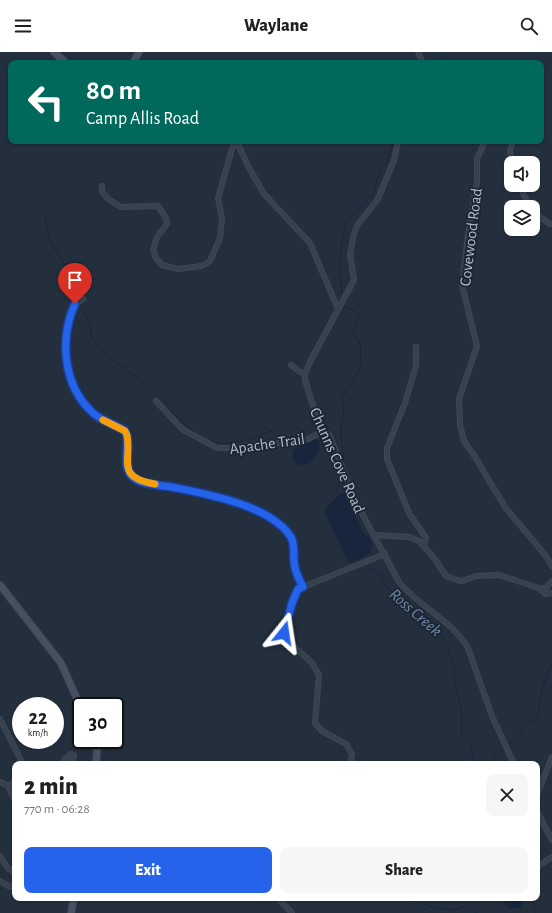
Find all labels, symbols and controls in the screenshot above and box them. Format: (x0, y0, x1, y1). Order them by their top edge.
icon: menu (12, 15, 34, 37)
icon: search (518, 15, 540, 37)
text: Waylane (244, 17, 308, 35)
icon: left (20, 76, 72, 128)
text: 80 m (86, 77, 141, 105)
text: Camp Allis Road (86, 110, 199, 128)
map controls (504, 156, 540, 236)
button: sound (504, 156, 540, 192)
street label: Covewood Road (457, 187, 485, 287)
button: layers (504, 200, 540, 236)
pin (58, 263, 92, 304)
icon: arrive (64, 269, 86, 291)
street label: Chunns Cove Road (307, 405, 367, 516)
street label: Apache Trail (228, 431, 306, 457)
water label: Ross Creek (386, 585, 445, 640)
position arrow (263, 612, 305, 654)
speed limit sign: 30 (72, 697, 124, 749)
text: 22 (29, 708, 47, 728)
text: km/h (28, 728, 48, 738)
button: close (486, 774, 528, 816)
text: 2 min (24, 775, 78, 799)
text: 770 m · 06:28 (24, 803, 90, 816)
button: Exit (24, 847, 272, 893)
button: Share (280, 847, 528, 893)

